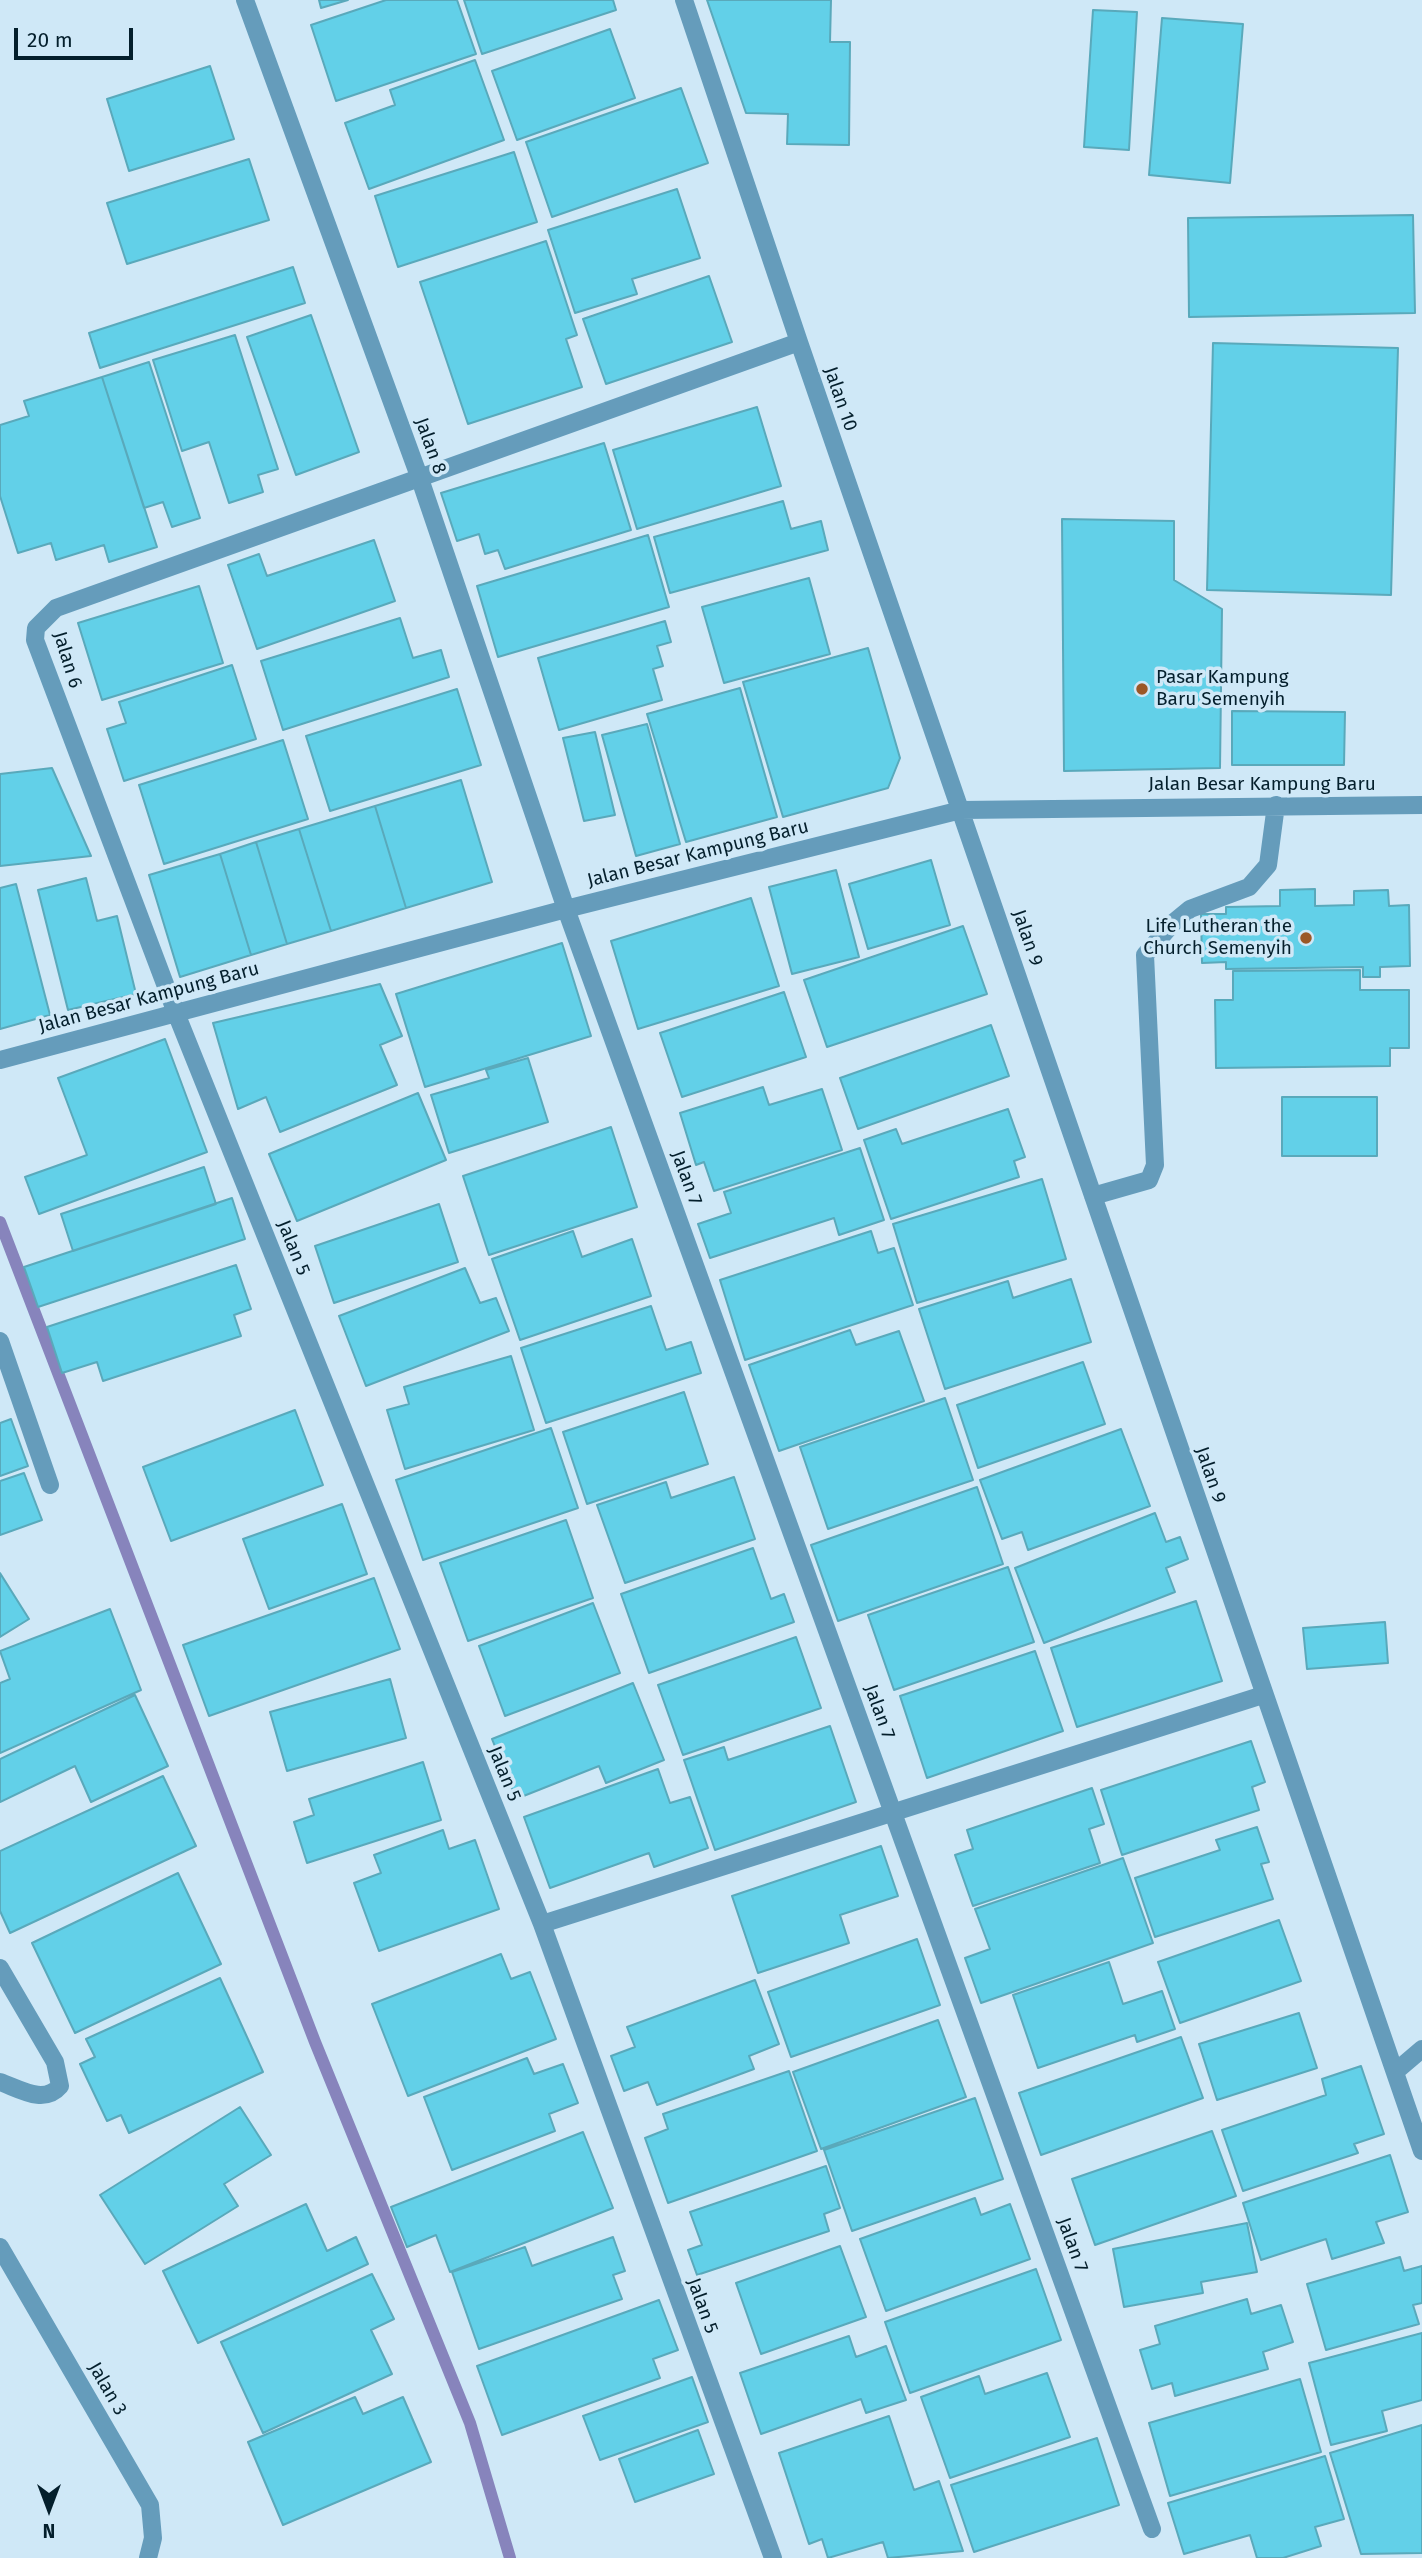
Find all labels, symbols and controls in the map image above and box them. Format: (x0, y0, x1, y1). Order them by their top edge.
scale bar (18, 14, 136, 58)
text: 20 m (27, 27, 73, 53)
street label: Jalan 10 (818, 364, 862, 434)
street label: Jalan 8 (409, 415, 451, 477)
street label: Jalan 6 (48, 629, 86, 691)
place label: Pasar Kampung Baru Semenyih (1156, 667, 1289, 711)
marker: Pasar Kampung Baru Semenyih (1134, 681, 1150, 697)
street label: Jalan Besar Kampung Baru (1148, 774, 1376, 796)
street label: Jalan Besar Kampung Baru (585, 815, 811, 893)
street label: Jalan 9 (1007, 907, 1047, 969)
place label: Life Lutheran the Church Semenyih (1143, 916, 1292, 960)
marker: Life Lutheran the Church Semenyih (1298, 930, 1314, 946)
street label: Jalan Besar Kampung Baru (36, 958, 262, 1038)
street label: Jalan 7 (666, 1148, 706, 1208)
street label: Jalan 5 (272, 1217, 314, 1279)
street label: Jalan 9 (1190, 1444, 1230, 1506)
street label: Jalan 7 (859, 1682, 899, 1742)
street label: Jalan 5 (483, 1743, 525, 1805)
street label: Jalan 7 (1052, 2215, 1092, 2275)
street label: Jalan 5 (681, 2275, 723, 2337)
street label: Jalan 3 (83, 2358, 131, 2420)
north arrow (14, 2474, 84, 2544)
text: N (43, 2519, 55, 2542)

